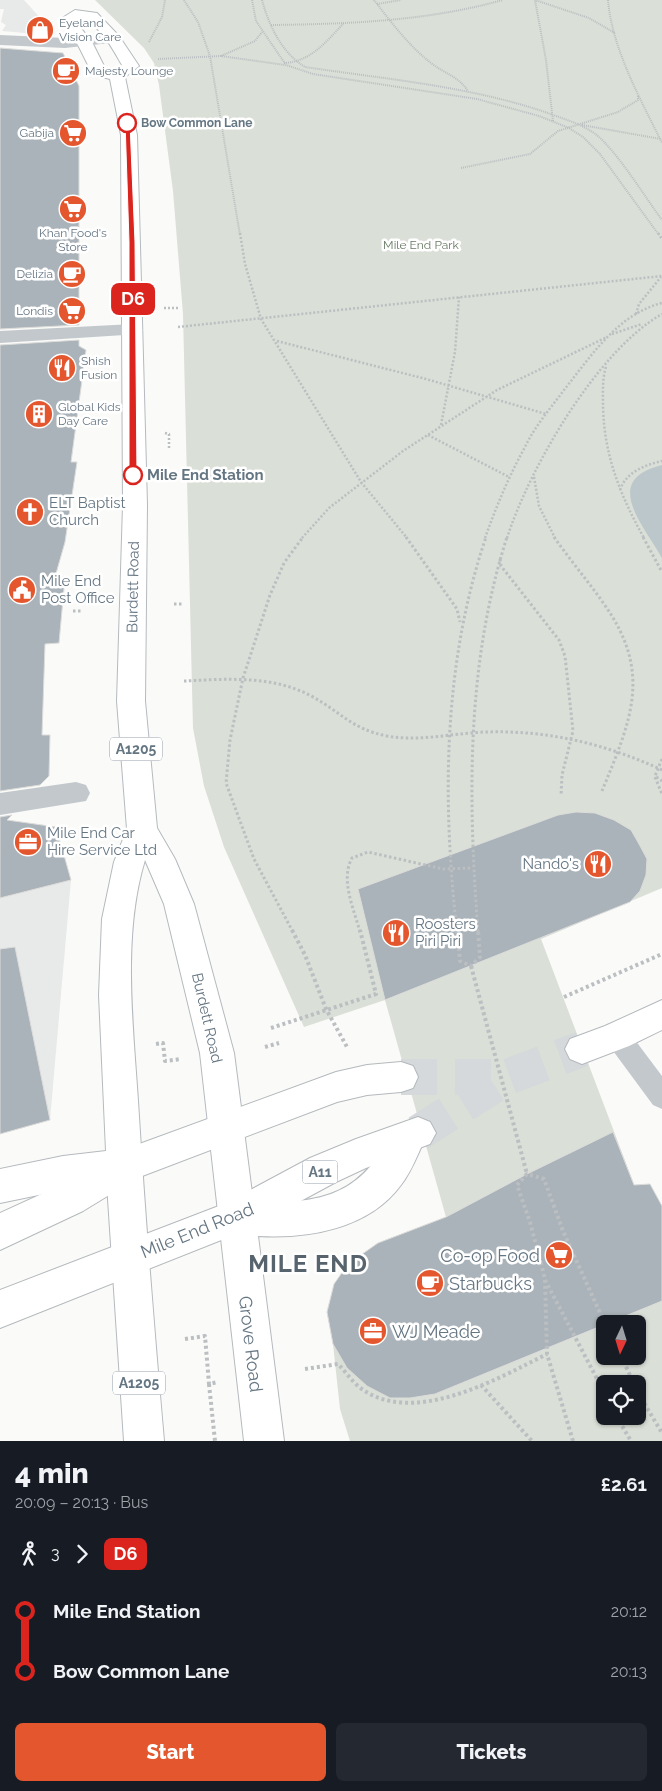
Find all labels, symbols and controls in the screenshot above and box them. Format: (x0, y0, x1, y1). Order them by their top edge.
shop icon: Eyeland Vision Care (25, 15, 55, 45)
place label: Eyeland Vision Care (59, 16, 121, 44)
cafe icon: Majesty Lounge (51, 56, 81, 86)
place label: Majesty Lounge (85, 64, 173, 78)
marker: Bow Common Lane (117, 113, 137, 133)
place label: Bow Common Lane (141, 116, 252, 130)
supermarket icon: Gabija (58, 118, 88, 148)
place label: Gabija (20, 126, 54, 140)
supermarket icon: Khan Food's Store (58, 194, 88, 224)
place label: Khan Food's Store (39, 226, 107, 254)
park label: Mile End Park (383, 238, 460, 252)
cafe icon: Delizia (57, 259, 87, 289)
place label: Delizia (16, 267, 53, 281)
line badge: D6 (110, 283, 156, 315)
text: D6 (121, 288, 145, 309)
supermarket icon: Londis (57, 296, 87, 326)
place label: Londis (16, 304, 53, 318)
restaurant icon: Shish Fusion (47, 353, 77, 383)
place label: Shish Fusion (81, 354, 117, 382)
building icon: Global Kids Day Care (24, 399, 54, 429)
place label: Global Kids Day Care (58, 400, 121, 428)
marker: Mile End Station (123, 465, 143, 485)
place label: Mile End Station (147, 466, 264, 484)
place label: ELT Baptist Church (49, 494, 126, 529)
church icon: ELT Baptist Church (15, 497, 45, 527)
street label: Burdett Road (123, 541, 143, 633)
place label: Mile End Post Office (41, 572, 115, 607)
public building icon: Mile End Post Office (7, 575, 37, 605)
road number: A1205 (110, 738, 162, 761)
place label: Mile End Car Hire Service Ltd (47, 824, 157, 859)
office icon: Mile End Car Hire Service Ltd (13, 827, 43, 857)
restaurant icon: Nando's (583, 849, 613, 879)
place label: Nando's (522, 855, 579, 873)
place label: Roosters Piri Piri (415, 915, 476, 950)
restaurant icon: Roosters Piri Piri (381, 918, 411, 948)
street label: Burdett Road (188, 971, 226, 1065)
road number: A11 (302, 1160, 338, 1184)
street label: Mile End Road (137, 1198, 257, 1262)
supermarket icon: Co-op Food (544, 1240, 574, 1270)
place label: Co-op Food (440, 1245, 540, 1266)
district label: MILE END (248, 1249, 368, 1278)
cafe icon: Starbucks (415, 1268, 445, 1298)
place label: Starbucks (449, 1273, 532, 1294)
street label: Grove Road (235, 1295, 267, 1393)
north arrow (596, 1315, 646, 1365)
map controls (596, 1315, 646, 1425)
office icon: WJ Meade (358, 1316, 388, 1346)
place label: WJ Meade (392, 1321, 481, 1342)
road number: A1205 (113, 1372, 165, 1395)
button: locate (596, 1375, 646, 1425)
text: 4 min (15, 1457, 89, 1490)
text: £2.61 (601, 1473, 647, 1495)
text: 20:09 – 20:13 · Bus (15, 1493, 148, 1512)
icon: walk (15, 1540, 43, 1568)
icon: forward (68, 1540, 96, 1568)
text: D6 (114, 1543, 137, 1564)
text: 3 (51, 1544, 60, 1563)
text: Mile End Station (53, 1600, 201, 1622)
text: 20:12 (611, 1602, 647, 1621)
text: Bow Common Lane (53, 1660, 229, 1682)
text: 20:13 (610, 1662, 647, 1681)
button: Start (15, 1723, 326, 1781)
button: Tickets (336, 1723, 647, 1781)

